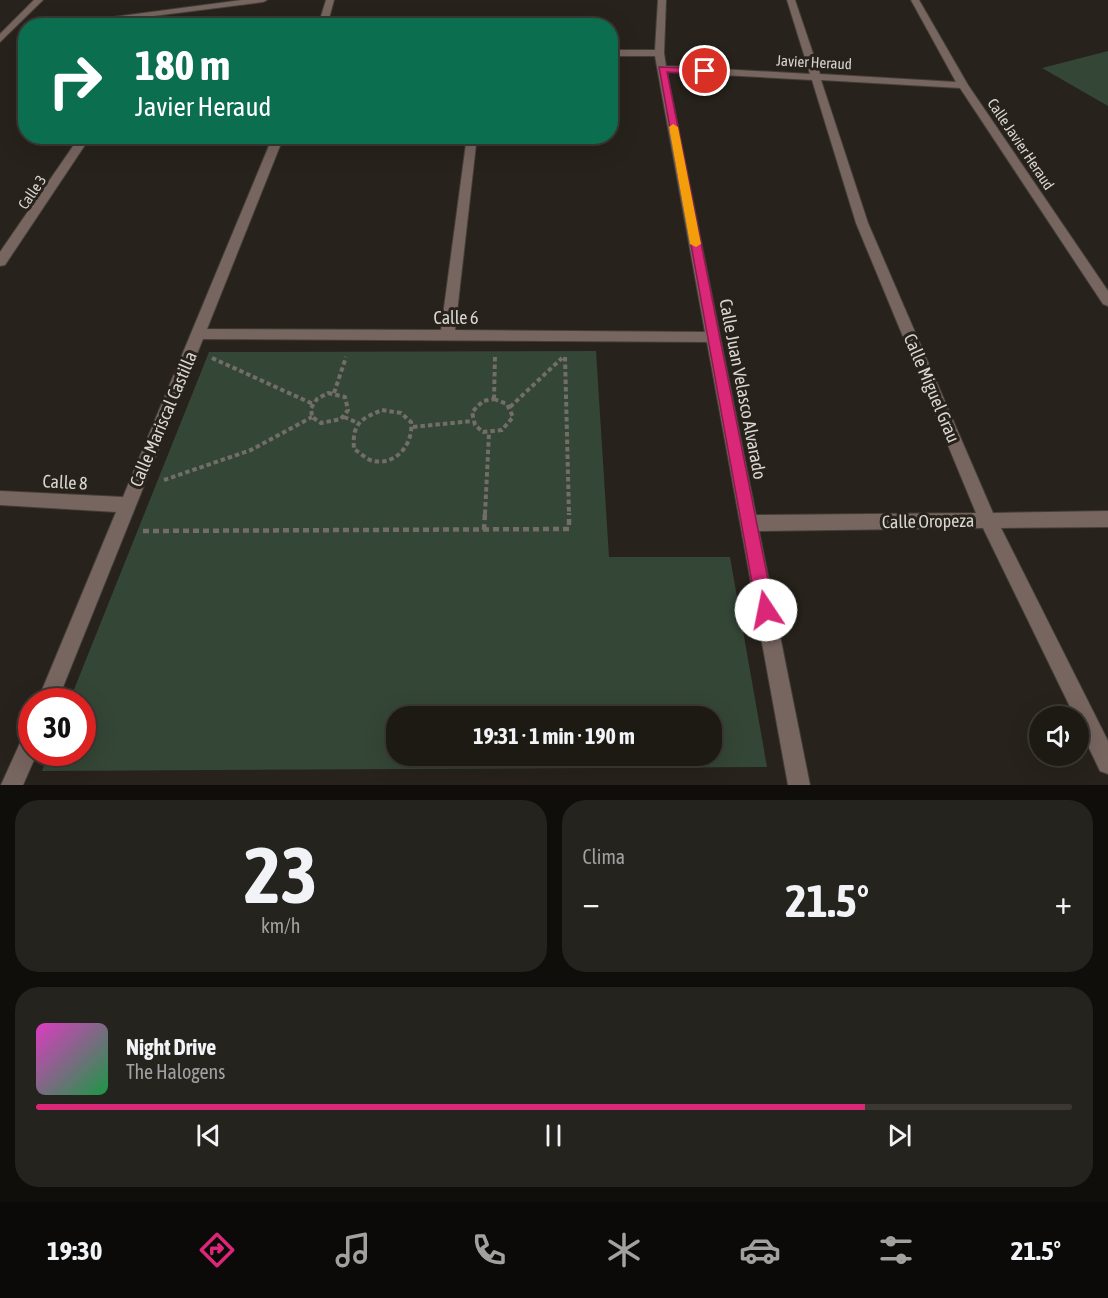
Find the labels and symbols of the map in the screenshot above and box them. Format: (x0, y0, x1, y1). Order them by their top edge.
pin (679, 45, 730, 96)
street label: Javier Heraud (776, 52, 852, 72)
street label: Calle Javier Heraud (984, 95, 1058, 193)
street label: Calle 3 (14, 172, 50, 212)
street label: Calle Juan Velasco Alvarado (715, 297, 771, 481)
street label: Calle 6 (434, 307, 478, 328)
street label: Calle Miguel Grau (900, 330, 964, 446)
street label: Calle Mariscal Castilla (125, 348, 201, 490)
street label: Calle 8 (42, 470, 88, 494)
street label: Calle Oropeza (882, 510, 974, 532)
position arrow (734, 578, 798, 642)
speed limit sign: 30 (18, 688, 96, 766)

